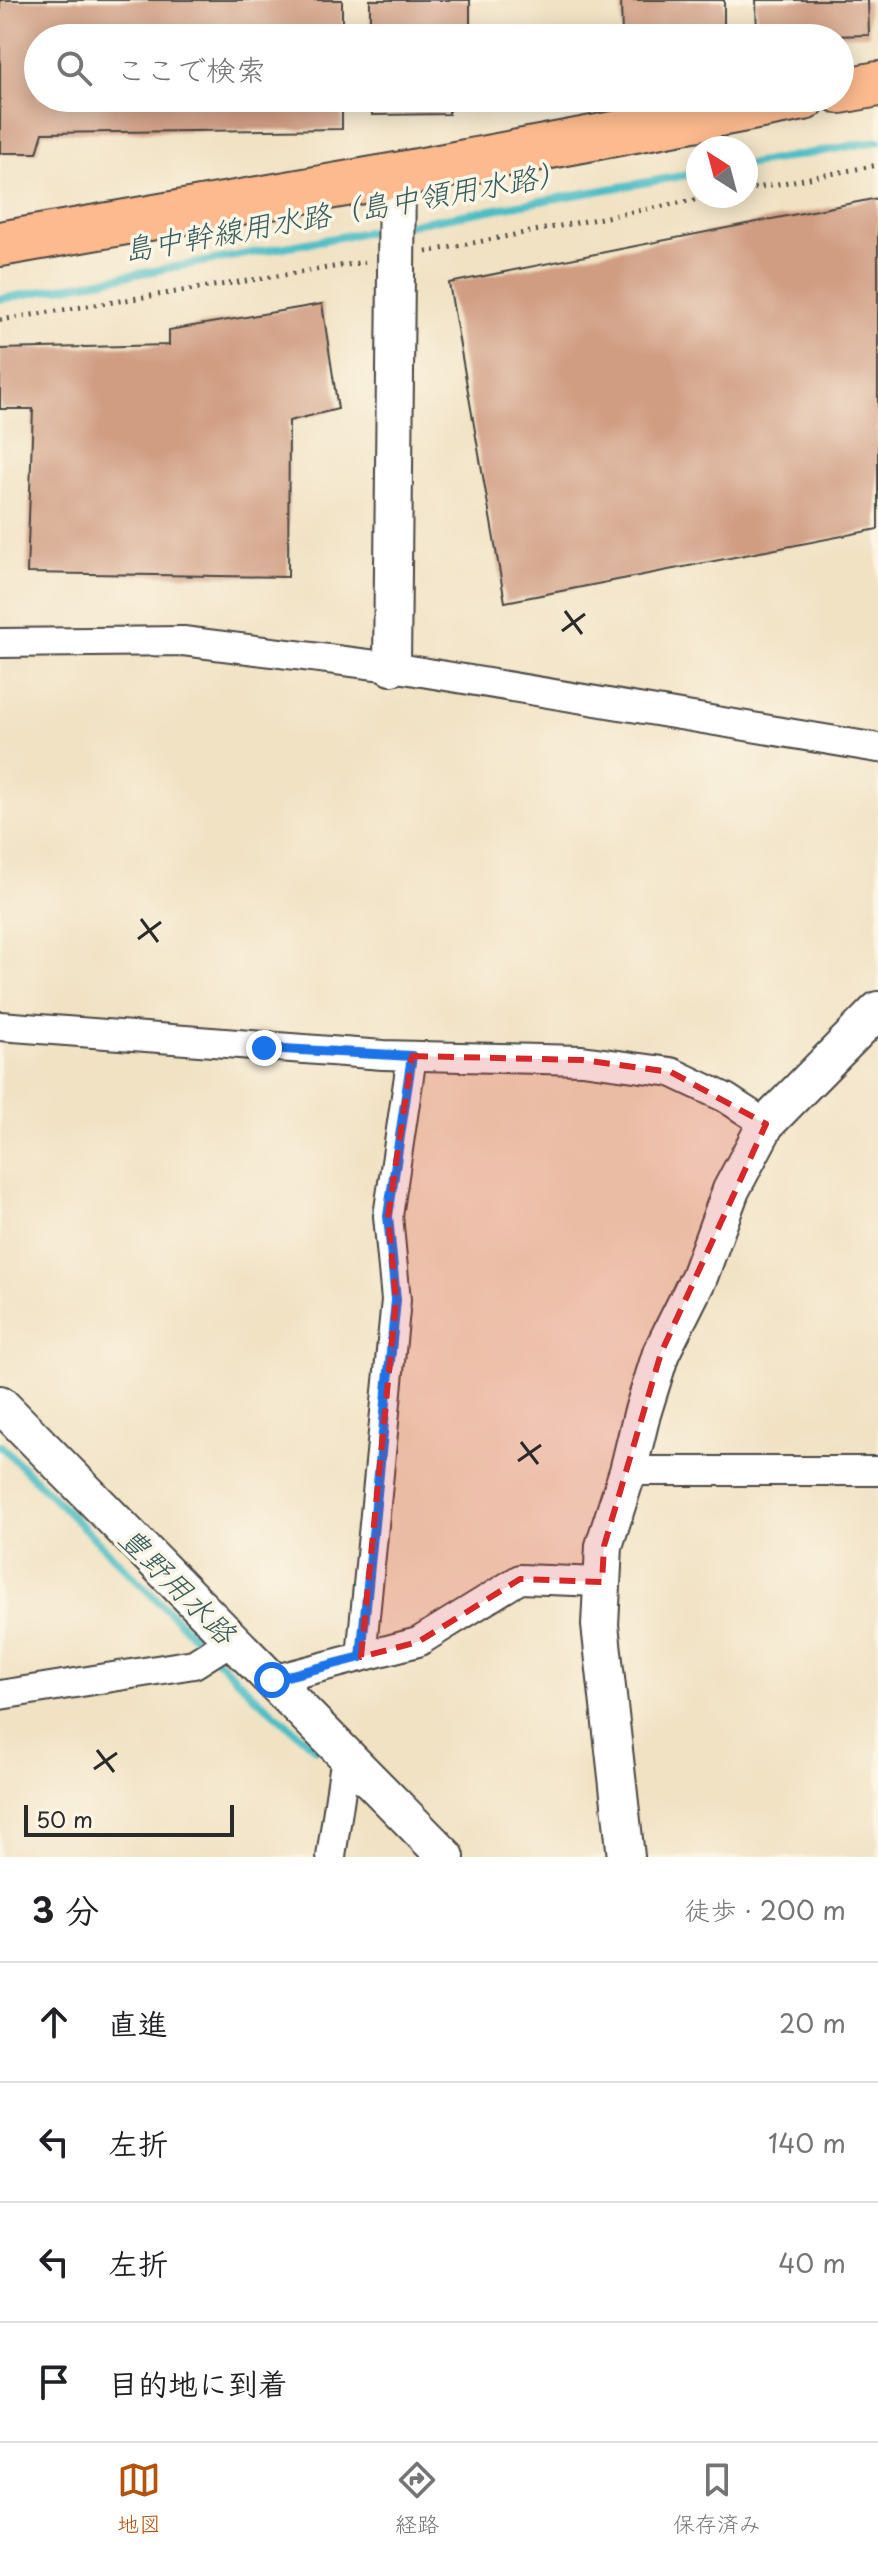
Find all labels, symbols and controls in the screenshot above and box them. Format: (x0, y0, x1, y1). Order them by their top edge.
search box (24, 24, 854, 112)
icon: search (52, 46, 96, 90)
text: ここで検索 (116, 46, 266, 91)
north arrow (686, 136, 758, 208)
water label: 島中幹線用水路（島中領用水路） (119, 148, 570, 271)
route end (246, 1030, 282, 1066)
water label: 豊野用水路 (110, 1515, 249, 1655)
route start (254, 1662, 290, 1698)
scale bar (24, 1801, 234, 1837)
text: 50 m (36, 1802, 93, 1835)
text: 3 分 (32, 1883, 99, 1935)
text: 徒歩 · 200 m (684, 1890, 846, 1929)
icon: ahead (32, 2000, 76, 2044)
text: 直進 (108, 2000, 168, 2045)
text: 20 m (779, 2003, 846, 2042)
icon: left (32, 2120, 76, 2164)
text: 左折 (108, 2120, 168, 2165)
text: 140 m (768, 2123, 846, 2162)
icon: left (32, 2240, 76, 2284)
text: 左折 (108, 2240, 168, 2285)
text: 40 m (778, 2243, 846, 2282)
icon: arrive (32, 2360, 76, 2404)
text: 目的地に到着 (108, 2360, 288, 2405)
tab: 地図 (117, 2458, 161, 2539)
tab: 経路 (395, 2458, 439, 2539)
tab: 保存済み (673, 2458, 761, 2539)

